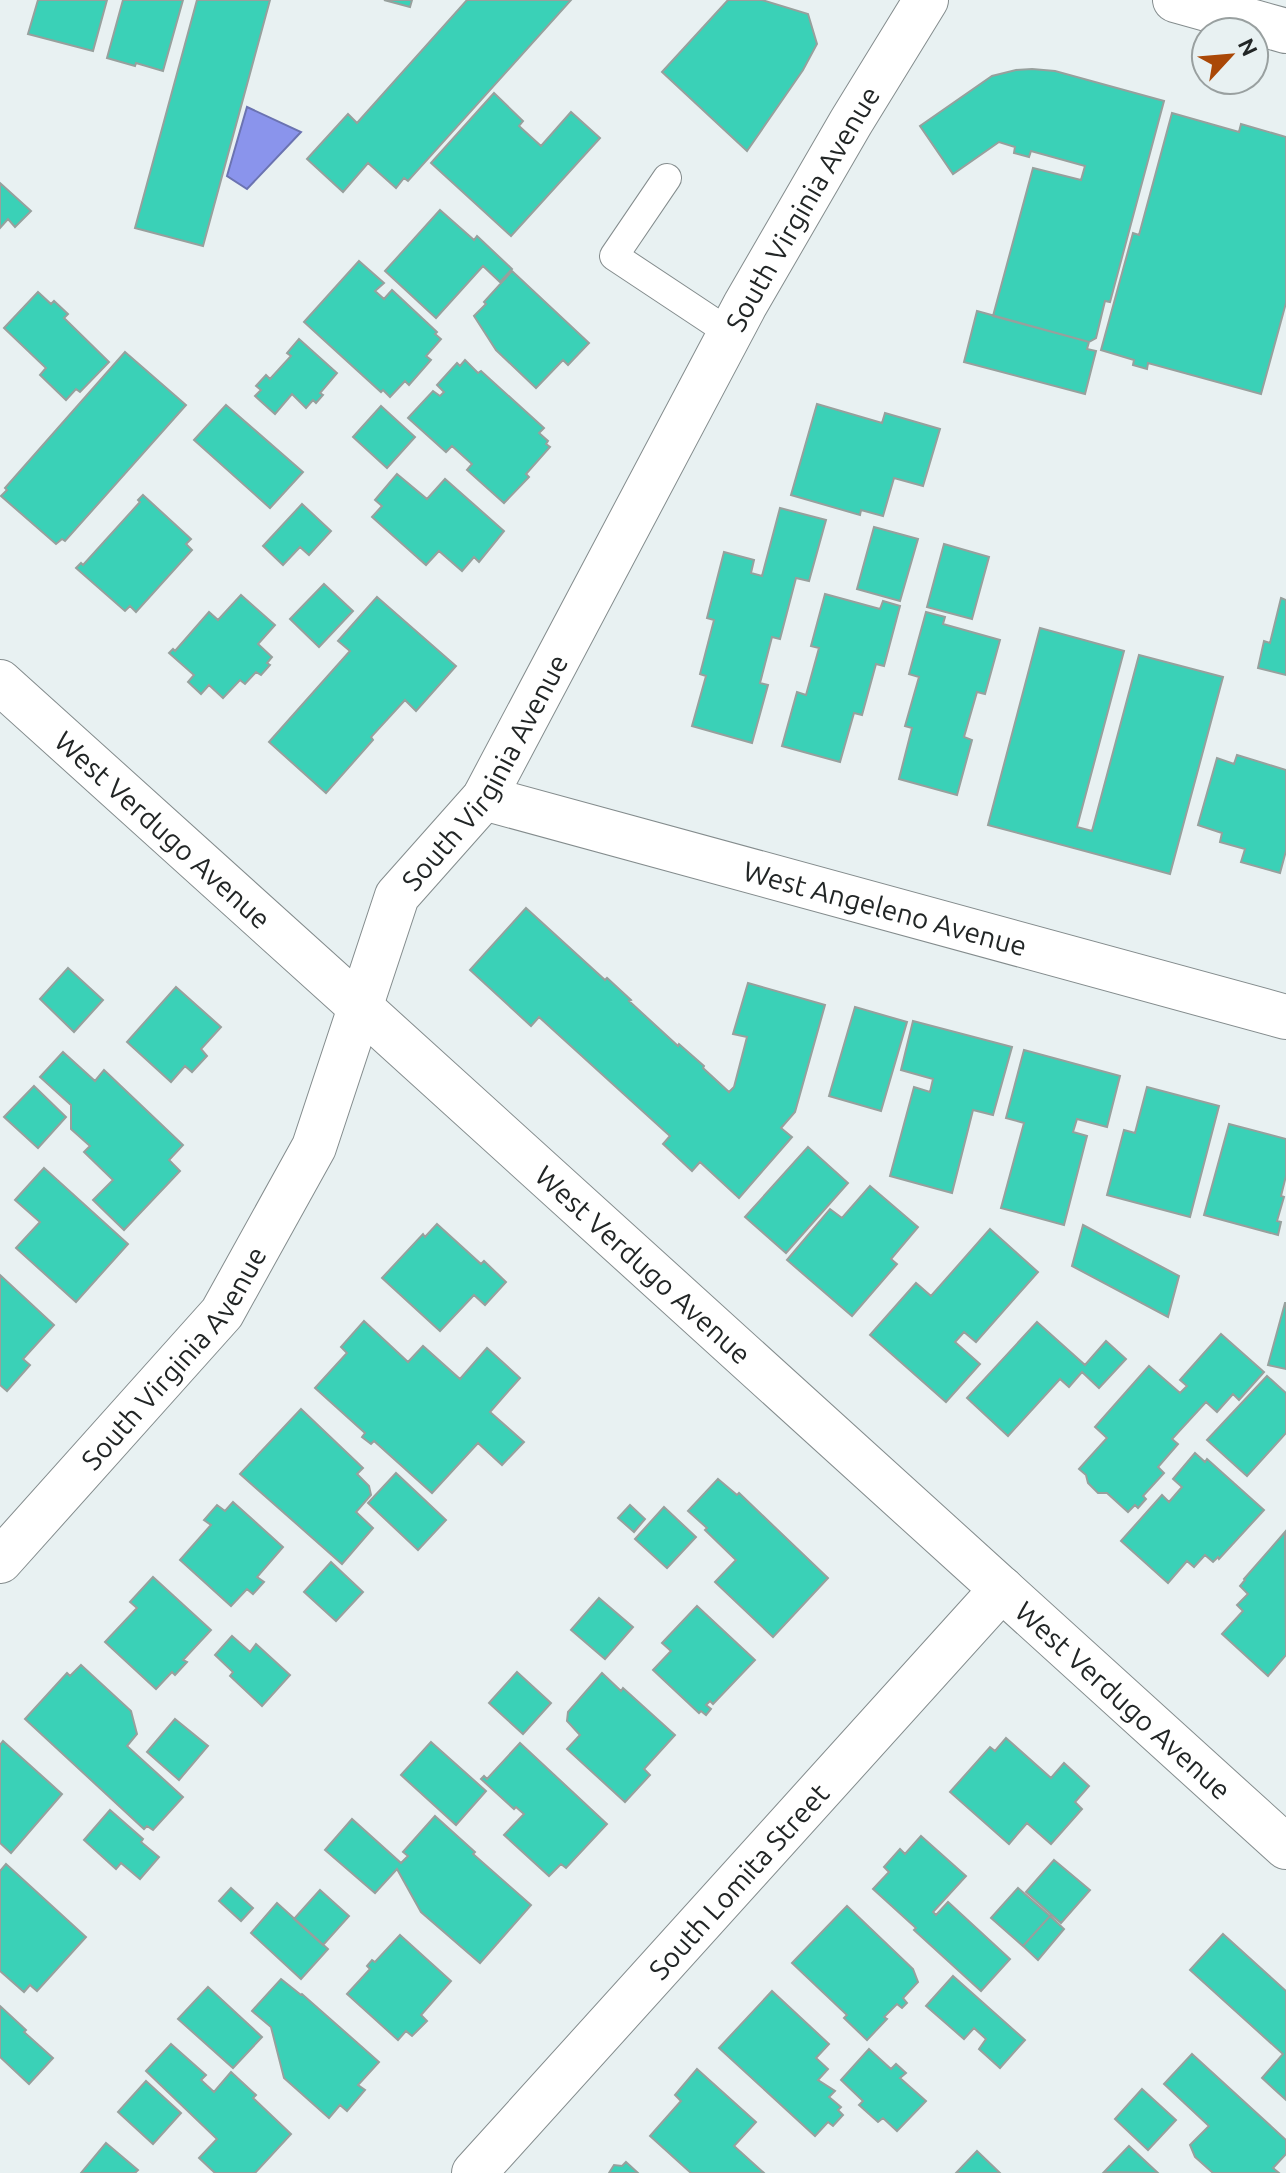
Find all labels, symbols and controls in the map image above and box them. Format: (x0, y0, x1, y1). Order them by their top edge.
north arrow (1190, 16, 1270, 96)
text: N (1234, 34, 1263, 60)
street label: South Virginia Avenue (719, 80, 885, 336)
street label: South Virginia Avenue (395, 649, 573, 896)
street label: West Verdugo Avenue (49, 724, 277, 934)
street label: West Angeleno Avenue (740, 854, 1030, 961)
street label: West Verdugo Avenue (530, 1159, 758, 1369)
street label: South Virginia Avenue (75, 1241, 271, 1475)
street label: West Verdugo Avenue (1010, 1595, 1237, 1805)
street label: South Lomita Street (642, 1777, 834, 1985)

